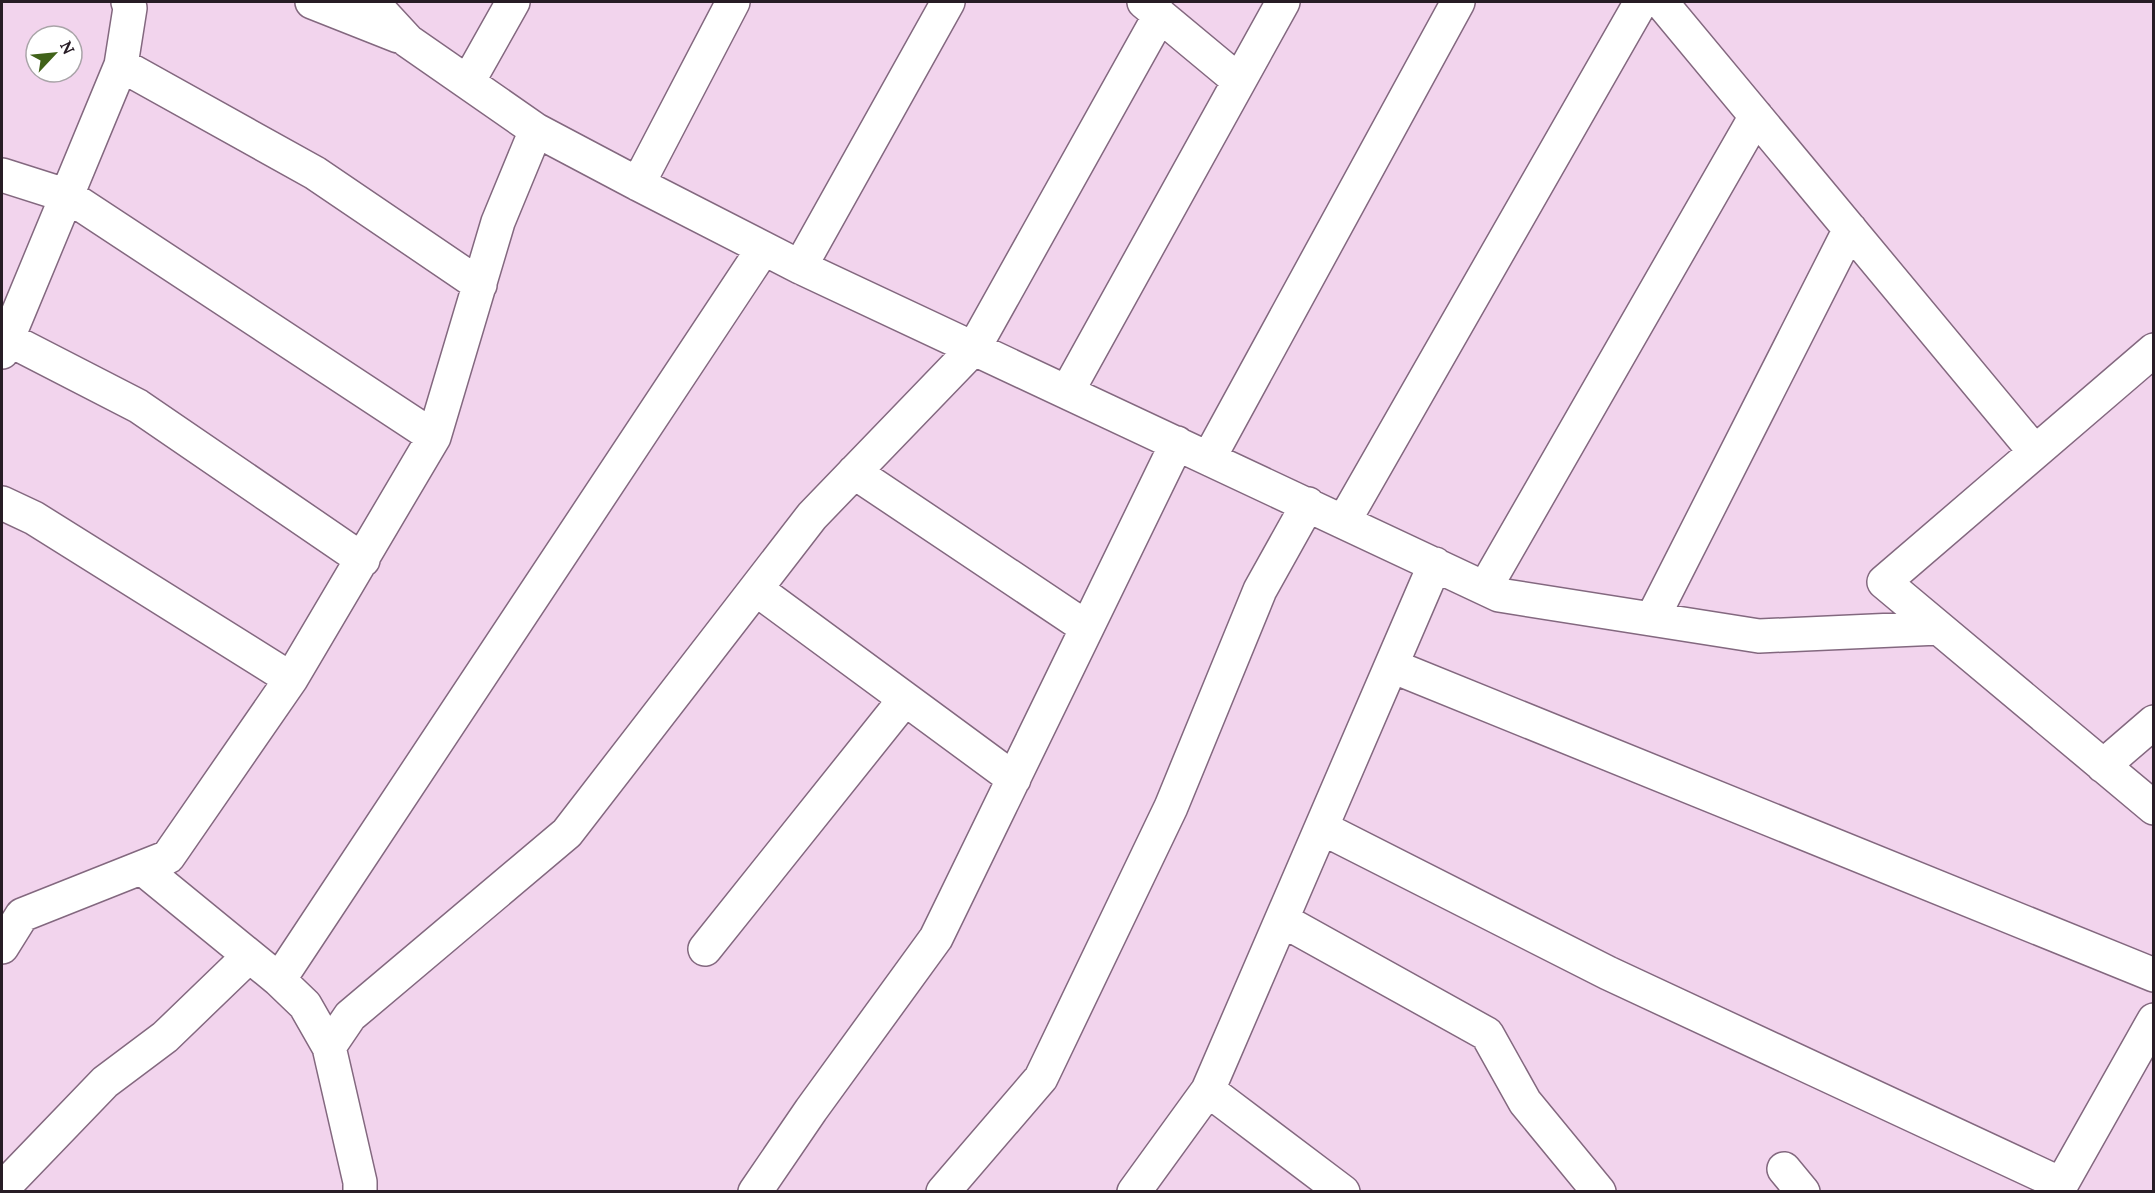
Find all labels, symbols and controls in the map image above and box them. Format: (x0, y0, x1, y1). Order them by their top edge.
north arrow (24, 24, 84, 84)
text: N (56, 37, 79, 57)

